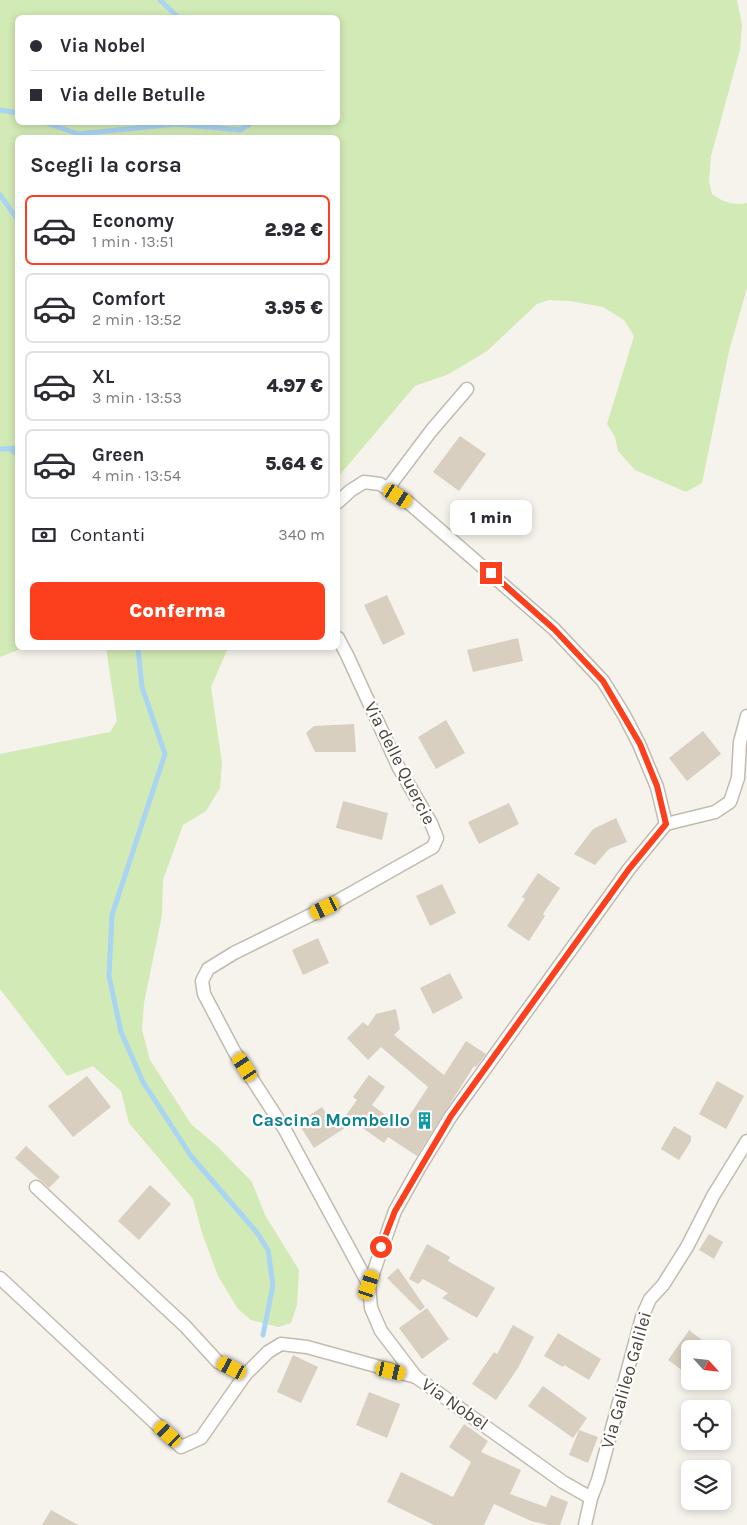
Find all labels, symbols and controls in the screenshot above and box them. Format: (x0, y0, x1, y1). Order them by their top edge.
text: Via Nobel (60, 35, 146, 57)
text: Via delle Betulle (60, 84, 205, 106)
text: Scegli la corsa (30, 152, 182, 178)
icon: car (32, 208, 77, 253)
text: Economy (92, 210, 174, 232)
text: 2.92 € (264, 219, 323, 241)
text: 1 min · 13:51 (92, 232, 174, 251)
icon: car (32, 286, 77, 331)
text: Comfort (92, 288, 166, 310)
text: 3.95 € (265, 297, 323, 319)
text: 2 min · 13:52 (92, 310, 182, 329)
icon: car (32, 364, 77, 409)
text: XL (92, 366, 114, 388)
text: 4.97 € (266, 375, 323, 397)
text: 3 min · 13:53 (92, 388, 182, 407)
icon: car (32, 442, 77, 487)
text: Green (92, 444, 144, 466)
text: 5.64 € (265, 453, 323, 475)
text: 4 min · 13:54 (92, 466, 181, 485)
car (381, 482, 414, 510)
callout: 1 min (450, 500, 532, 536)
text: 1 min (470, 508, 512, 527)
icon: cash (30, 521, 58, 549)
text: Contanti (70, 524, 145, 546)
text: 340 m (278, 525, 325, 544)
route end (480, 562, 502, 584)
button: Conferma (30, 582, 325, 640)
street label: Via delle Quercie (359, 698, 441, 828)
car (308, 895, 341, 921)
car (230, 1050, 259, 1084)
place label: Cascina Mombello (252, 1109, 410, 1131)
building icon: Cascina Mombello (414, 1110, 434, 1130)
route start (370, 1236, 392, 1258)
car (357, 1268, 380, 1302)
street label: Via Galileo Galilei (596, 1309, 656, 1451)
north arrow (681, 1340, 731, 1390)
map controls (681, 1340, 731, 1510)
car (215, 1355, 248, 1381)
car (374, 1360, 407, 1382)
street label: Via Nobel (417, 1373, 493, 1435)
button: locate (681, 1400, 731, 1450)
car (151, 1418, 184, 1450)
button: layers (681, 1460, 731, 1510)

